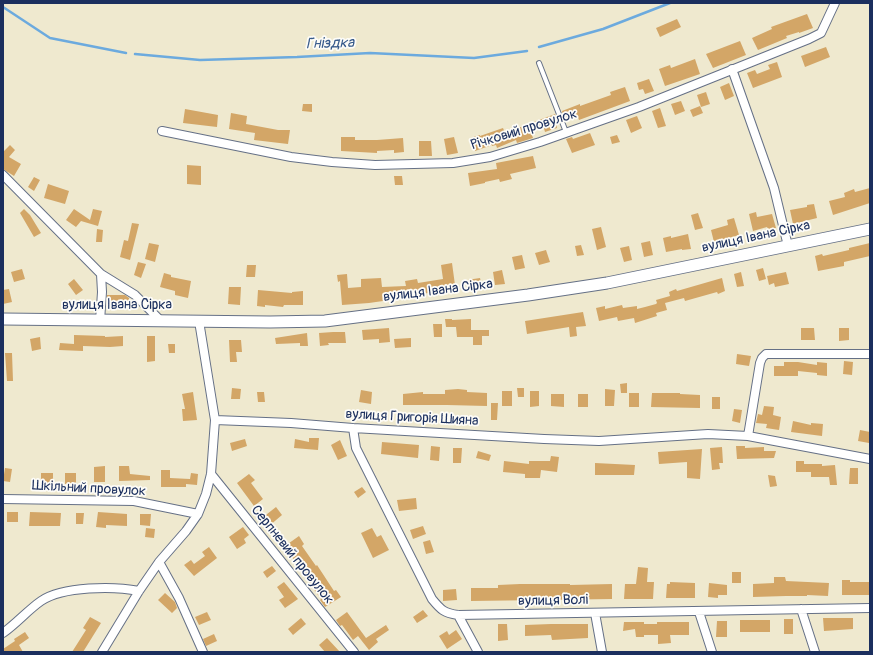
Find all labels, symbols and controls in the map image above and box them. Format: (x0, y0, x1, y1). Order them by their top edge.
water label: Гніздка (306, 34, 354, 54)
street label: Річковий провулок (469, 106, 579, 154)
street label: вулиця Івана Сірка (700, 217, 812, 257)
street label: вулиця Івана Сірка (382, 276, 494, 306)
street label: вулиця Івана Сірка (62, 297, 172, 313)
street label: вулиця Григорія Шияна (345, 406, 479, 430)
street label: Шкільний провулок (32, 478, 146, 500)
street label: Серпневий провулок (247, 502, 337, 608)
street label: вулиця Волі (518, 592, 588, 610)

